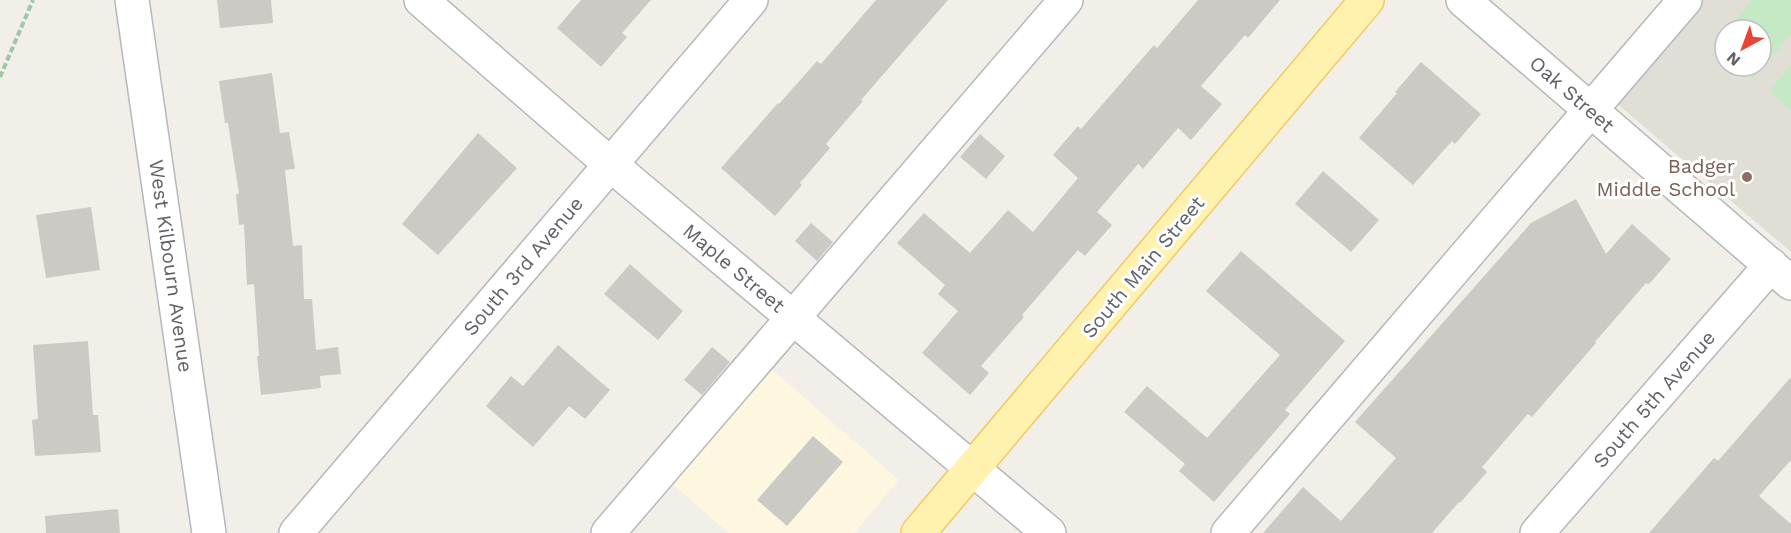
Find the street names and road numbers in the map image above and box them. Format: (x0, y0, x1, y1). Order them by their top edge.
street label: Oak Street (1525, 51, 1620, 138)
street label: West Kilbourn Avenue (144, 158, 198, 374)
street label: South Main Street (1077, 191, 1210, 343)
street label: South 3rd Avenue (458, 192, 588, 340)
street label: Maple Street (678, 218, 790, 318)
street label: South 5th Avenue (1588, 326, 1720, 472)

